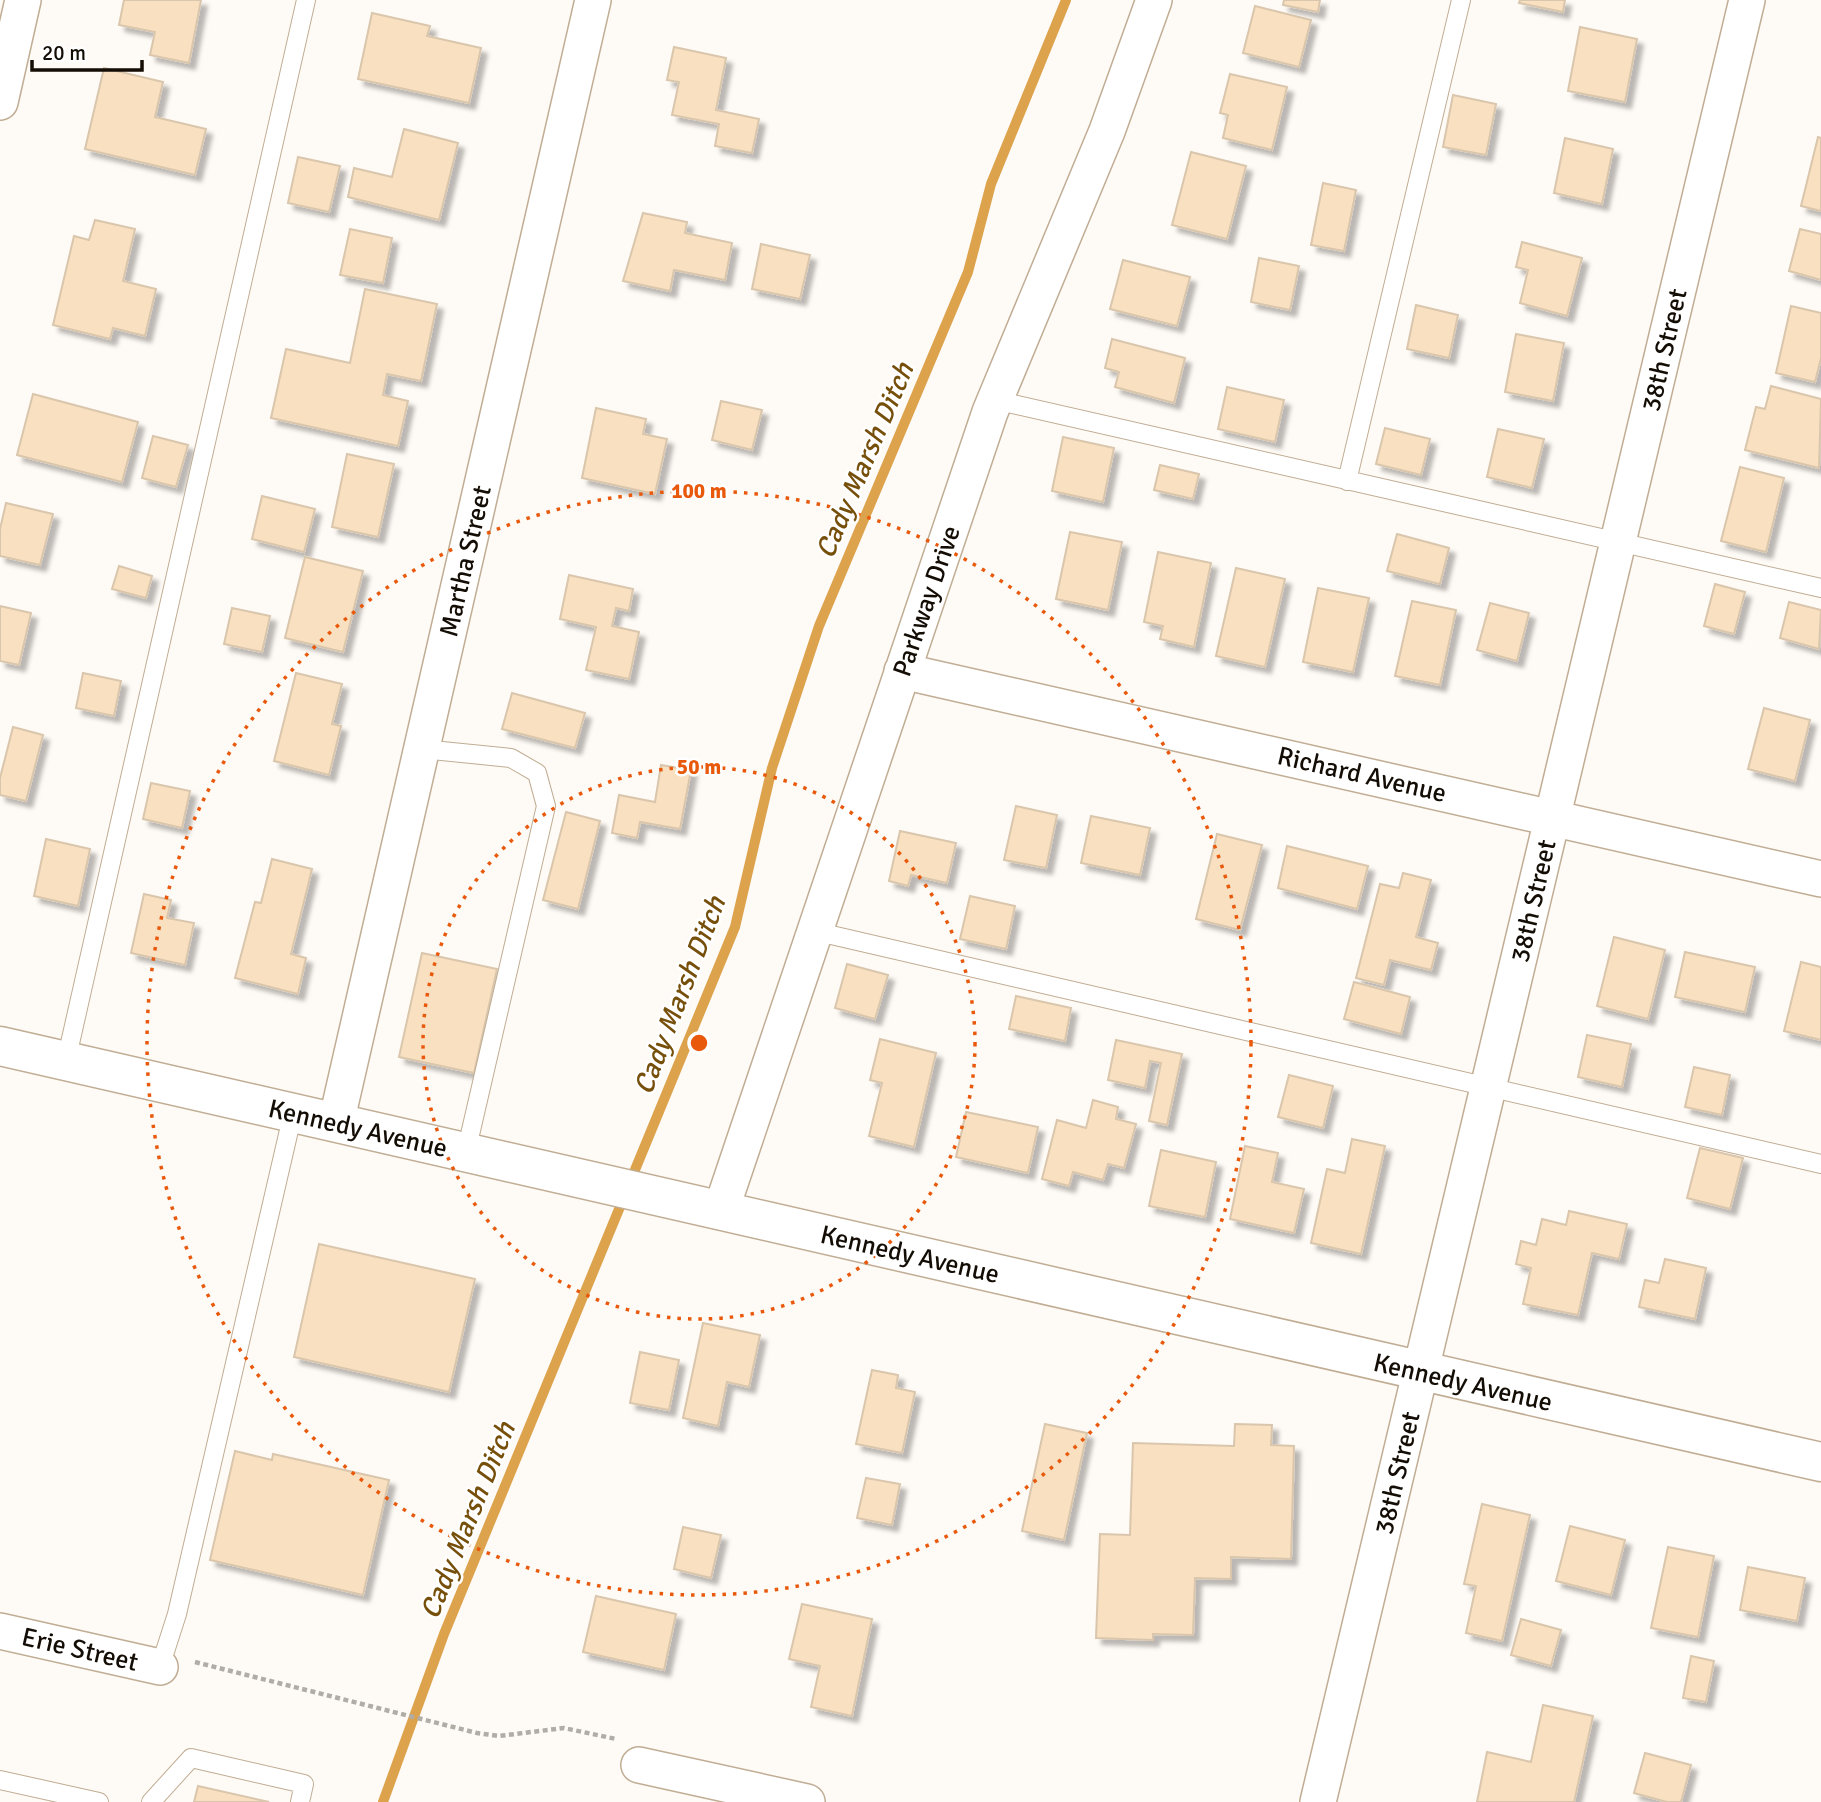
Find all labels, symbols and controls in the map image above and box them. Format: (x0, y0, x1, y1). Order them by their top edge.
scale bar (32, 28, 142, 72)
text: 20 m (42, 40, 86, 66)
street label: 38th Street (1635, 286, 1695, 415)
water label: Cady Marsh Ditch (808, 357, 922, 563)
text: 100 m (671, 478, 727, 504)
street label: Martha Street (433, 483, 499, 640)
street label: Parkway Drive (886, 522, 968, 681)
street label: Richard Avenue (1274, 740, 1449, 810)
text: 50 m (677, 754, 721, 780)
street label: 38th Street (1504, 837, 1564, 966)
water label: Cady Marsh Ditch (627, 891, 734, 1099)
centre of rings (687, 1031, 711, 1055)
street label: Kennedy Avenue (265, 1093, 450, 1165)
street label: Kennedy Avenue (817, 1219, 1002, 1291)
street label: Kennedy Avenue (1370, 1347, 1555, 1419)
street label: 38th Street (1368, 1409, 1428, 1538)
water label: Cady Marsh Ditch (413, 1416, 523, 1624)
street label: Erie Street (19, 1621, 141, 1679)

